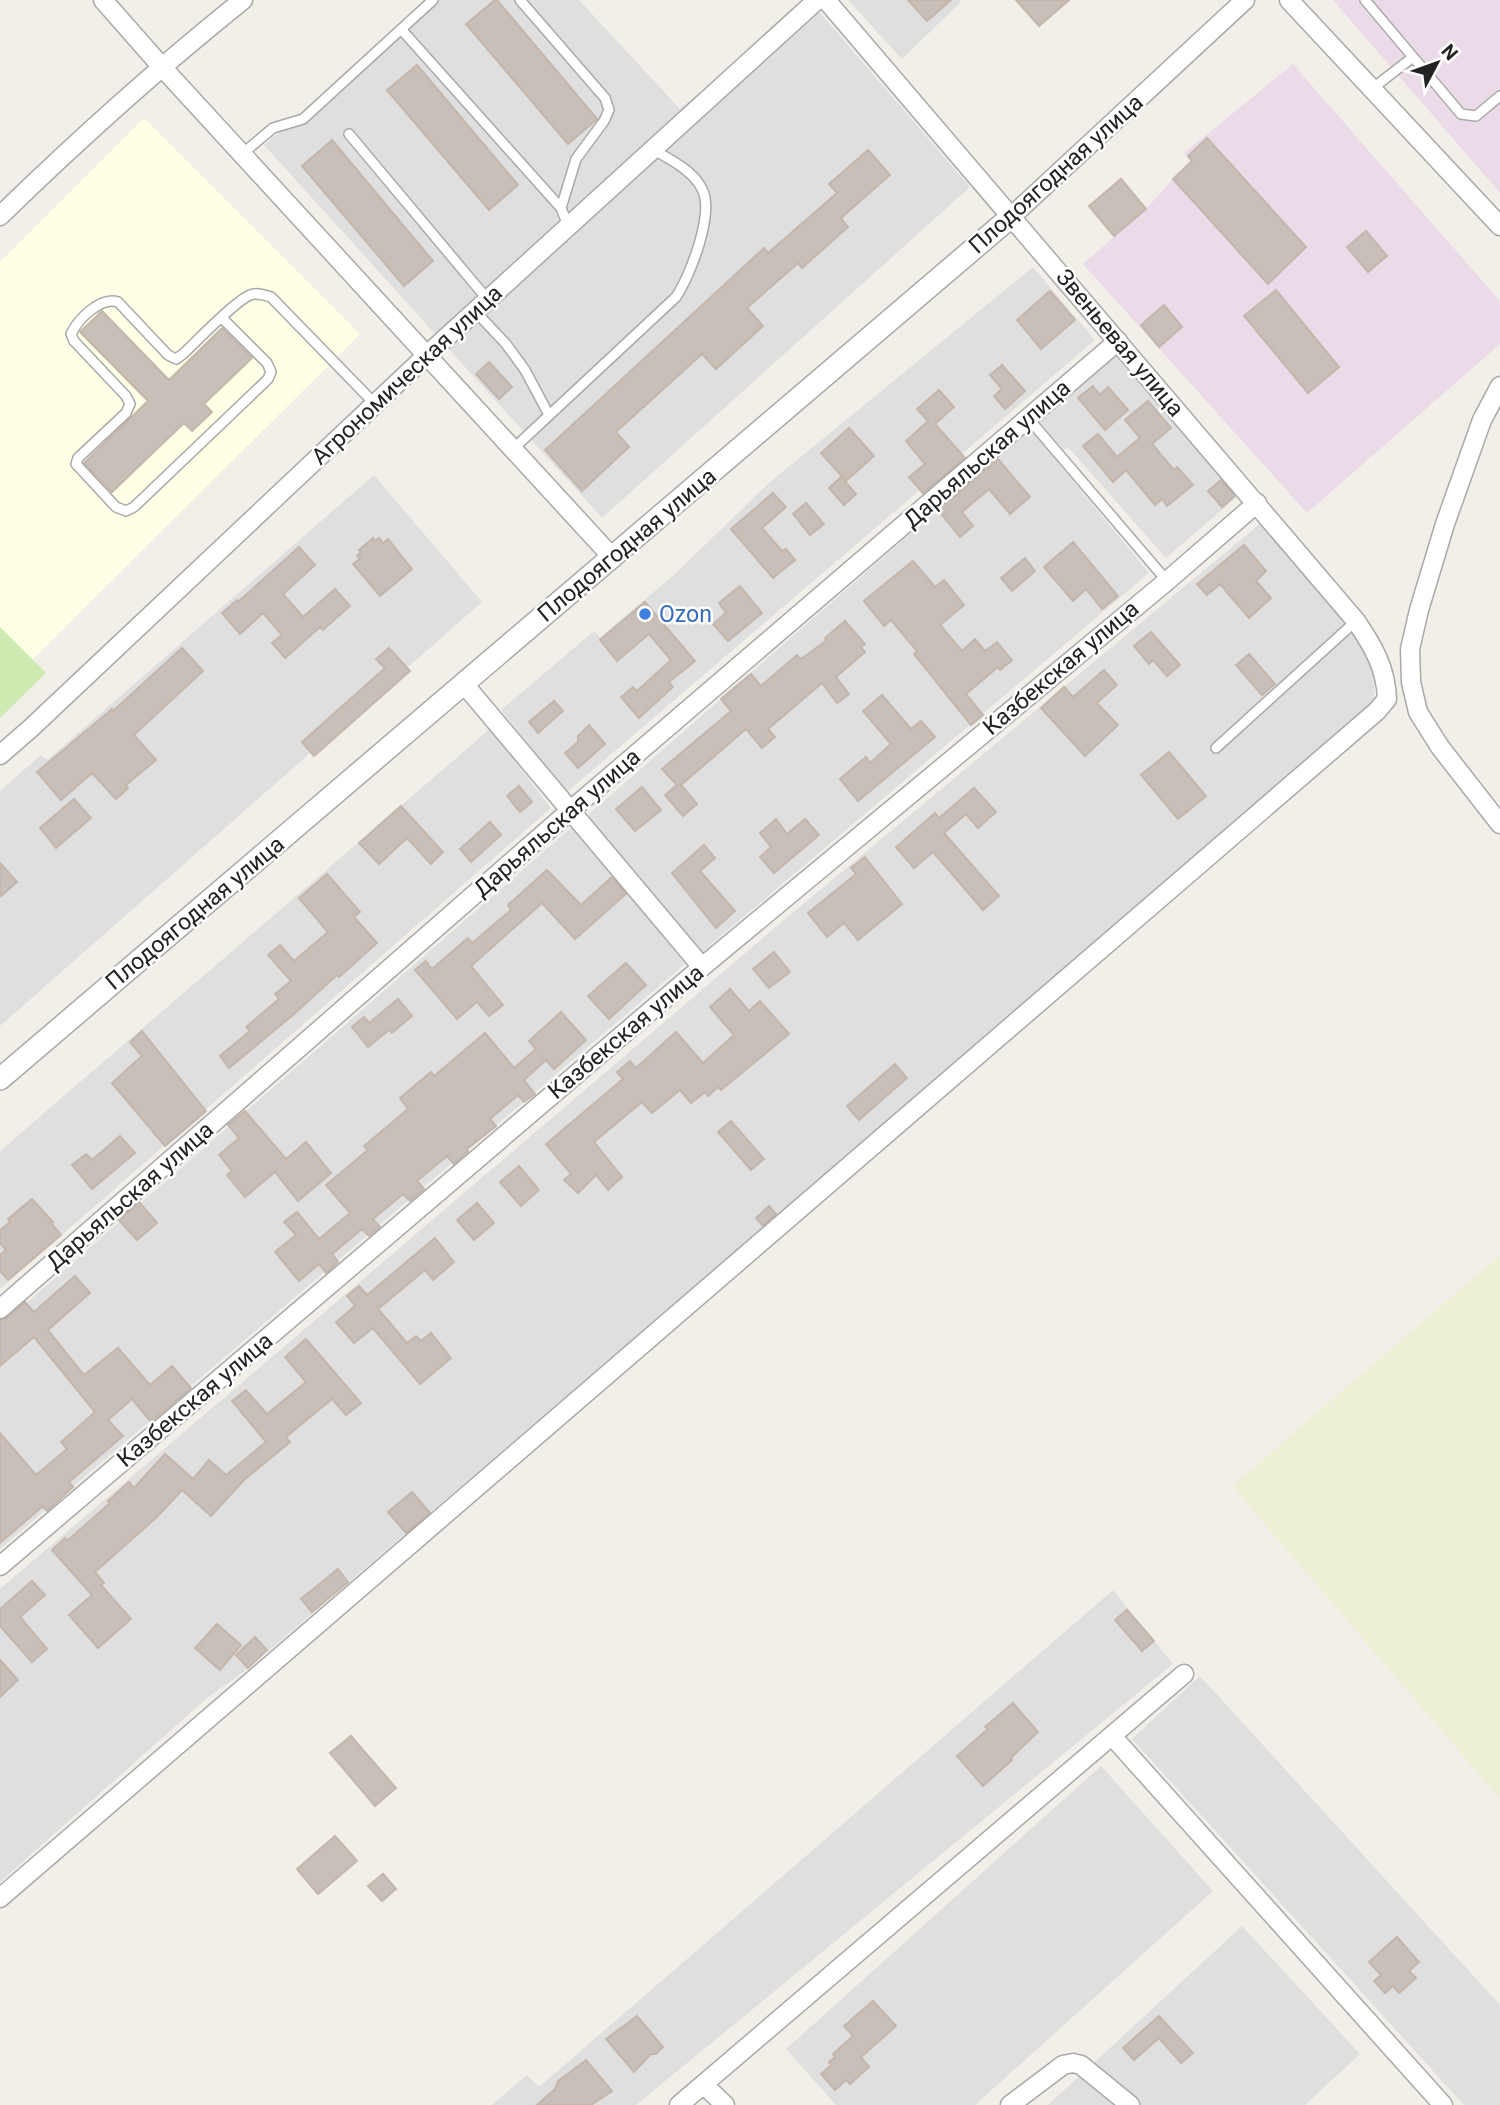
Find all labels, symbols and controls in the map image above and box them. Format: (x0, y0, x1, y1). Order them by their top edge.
north arrow (1402, 28, 1472, 98)
text: N (1436, 40, 1463, 65)
street label: Плодоягодная улица (964, 89, 1148, 259)
street label: Звеньевая улица (1050, 264, 1190, 422)
street label: Агрономическая улица (306, 280, 508, 470)
street label: Дарьяльская улица (898, 374, 1076, 534)
street label: Плодоягодная улица (532, 463, 722, 627)
street label: Казбекская улица (978, 595, 1144, 741)
place label: Ozon (659, 601, 712, 628)
marker: Ozon (637, 606, 653, 622)
street label: Дарьяльская улица (468, 743, 646, 903)
street label: Плодоягодная улица (100, 831, 290, 995)
street label: Казбекская улица (543, 959, 709, 1105)
street label: Дарьяльская улица (41, 1116, 219, 1276)
street label: Казбекская улица (112, 1327, 278, 1473)

